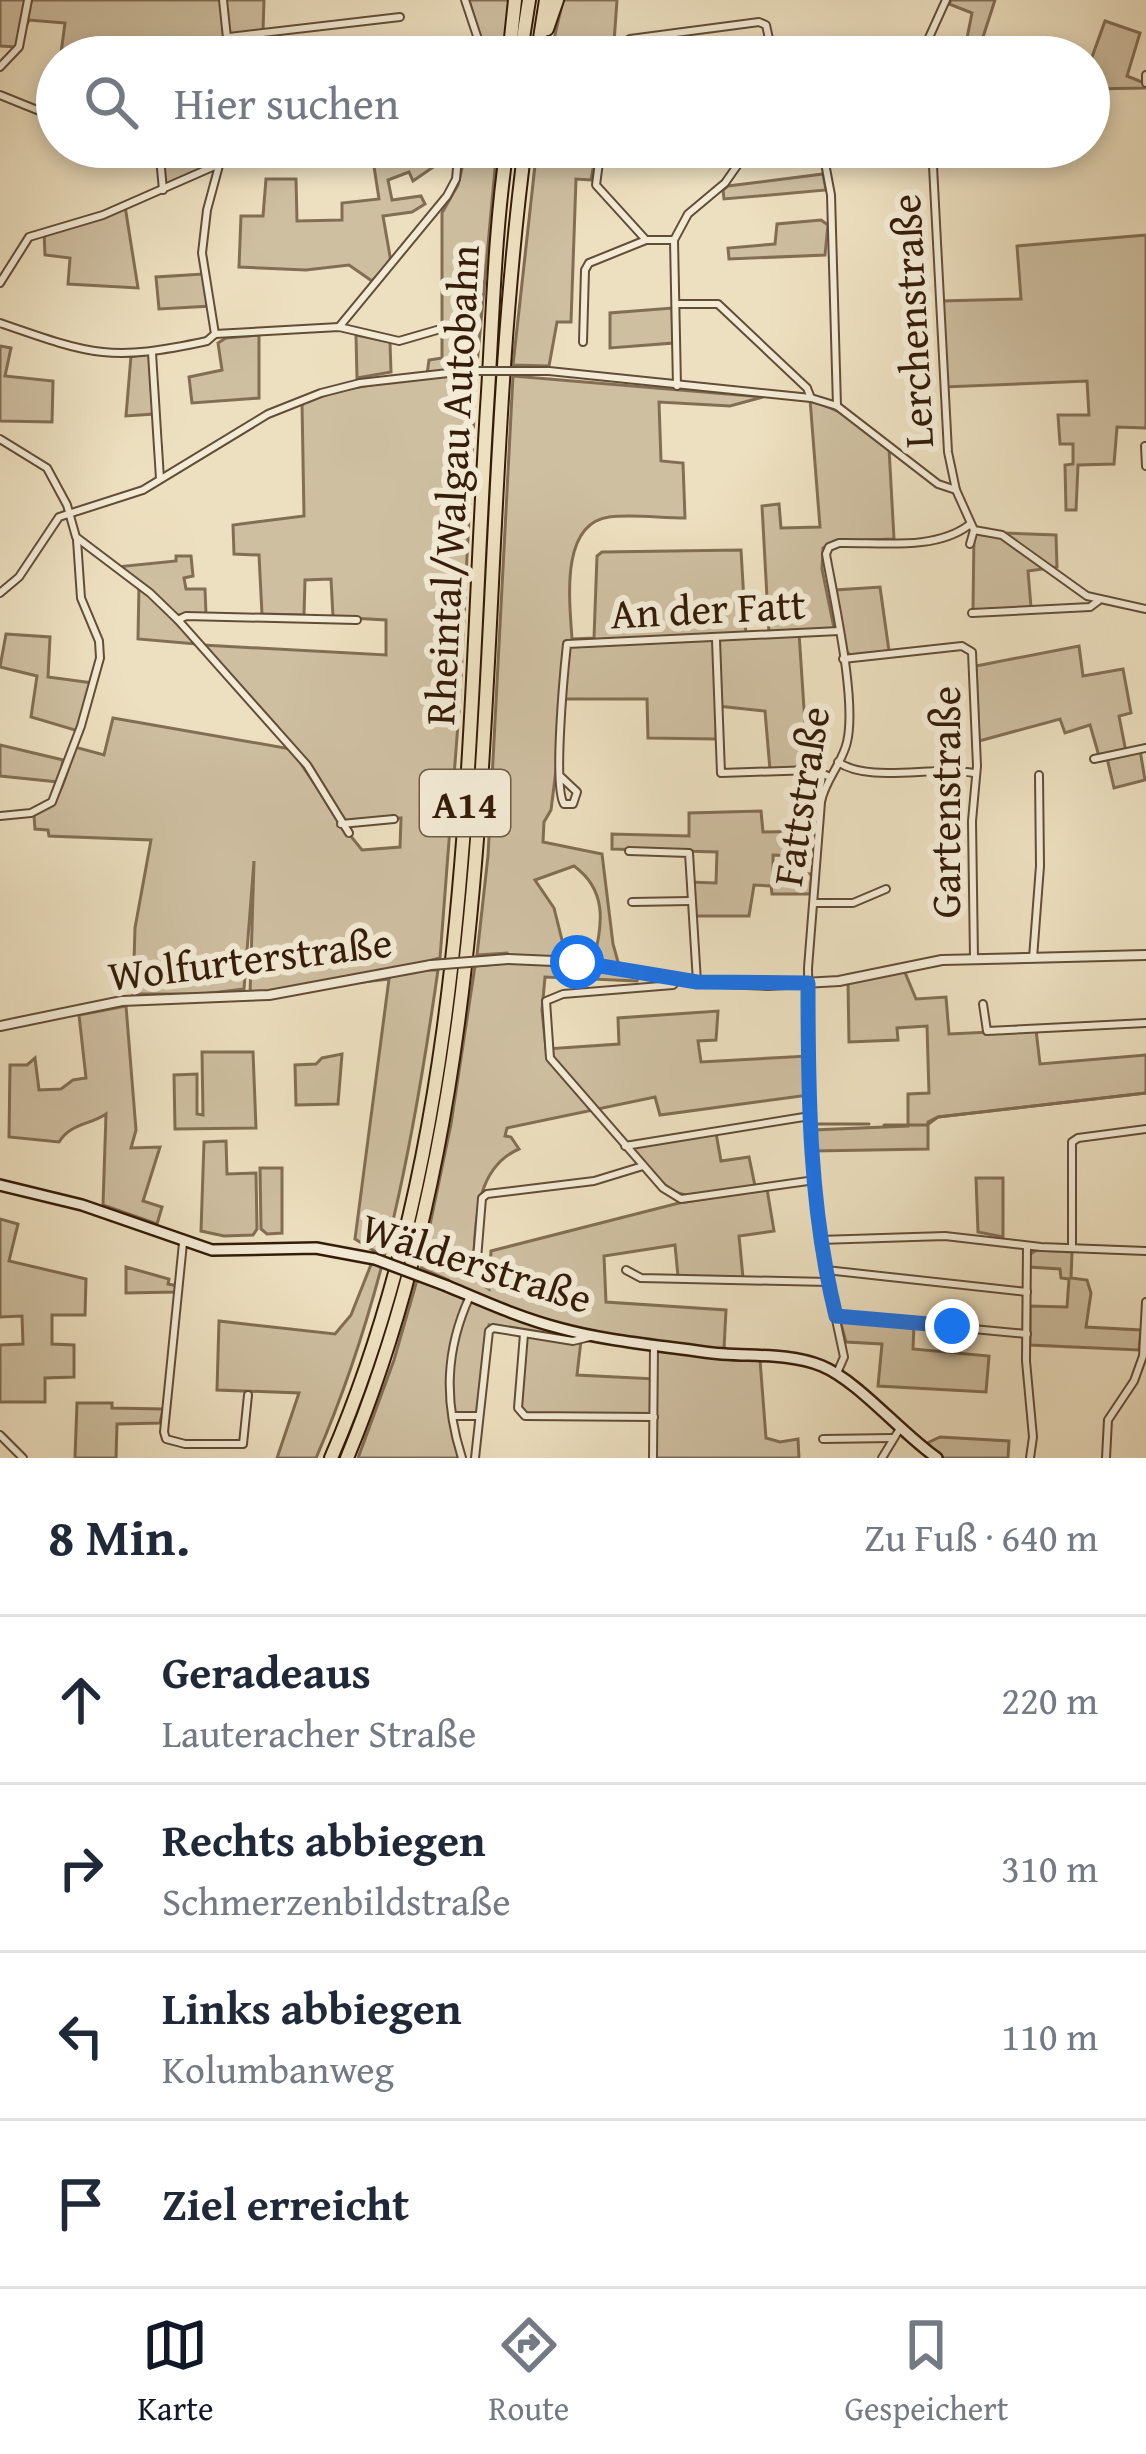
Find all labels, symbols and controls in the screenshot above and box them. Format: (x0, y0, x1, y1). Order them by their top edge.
search box (36, 36, 1110, 168)
icon: search (78, 69, 144, 135)
text: Hier suchen (174, 70, 399, 135)
street label: Lerchenstraße (874, 192, 948, 450)
street label: Rheintal/Walgau Autobahn (408, 243, 494, 727)
street label: An der Fatt (609, 572, 807, 644)
street label: Gartenstraße (914, 686, 975, 918)
street label: Fattstraße (756, 702, 844, 890)
road number: A14 (420, 770, 510, 836)
street label: Wolfurterstraße (105, 910, 395, 1006)
route start (550, 935, 604, 989)
street label: Wälderstraße (354, 1196, 600, 1328)
route end (925, 1299, 979, 1353)
text: 8 Min. (48, 1499, 190, 1574)
text: Zu Fuß · 640 m (864, 1508, 1098, 1565)
text: Geradeaus (162, 1639, 371, 1704)
icon: ahead (48, 1667, 114, 1733)
text: 220 m (1001, 1671, 1098, 1728)
text: Lauteracher Straße (162, 1704, 476, 1761)
text: Rechts abbiegen (162, 1807, 486, 1872)
icon: right (48, 1835, 114, 1901)
text: 310 m (1001, 1839, 1098, 1896)
text: Schmerzenbildstraße (162, 1872, 511, 1929)
text: Links abbiegen (162, 1975, 462, 2040)
icon: left (48, 2003, 114, 2069)
text: 110 m (1001, 2007, 1098, 2064)
text: Kolumbanweg (162, 2040, 394, 2097)
icon: arrive (48, 2171, 114, 2237)
text: Ziel erreicht (162, 2171, 409, 2236)
tab: Karte (138, 2312, 213, 2432)
tab: Route (489, 2312, 569, 2432)
tab: Gespeichert (844, 2312, 1008, 2432)

